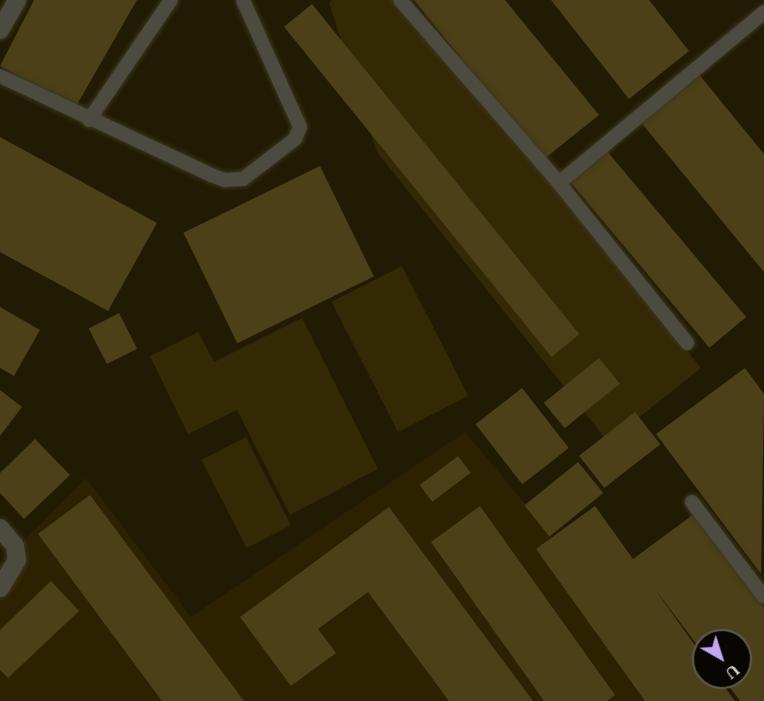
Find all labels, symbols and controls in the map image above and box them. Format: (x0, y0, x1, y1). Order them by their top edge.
north arrow (692, 629, 752, 689)
text: U (719, 658, 745, 685)

